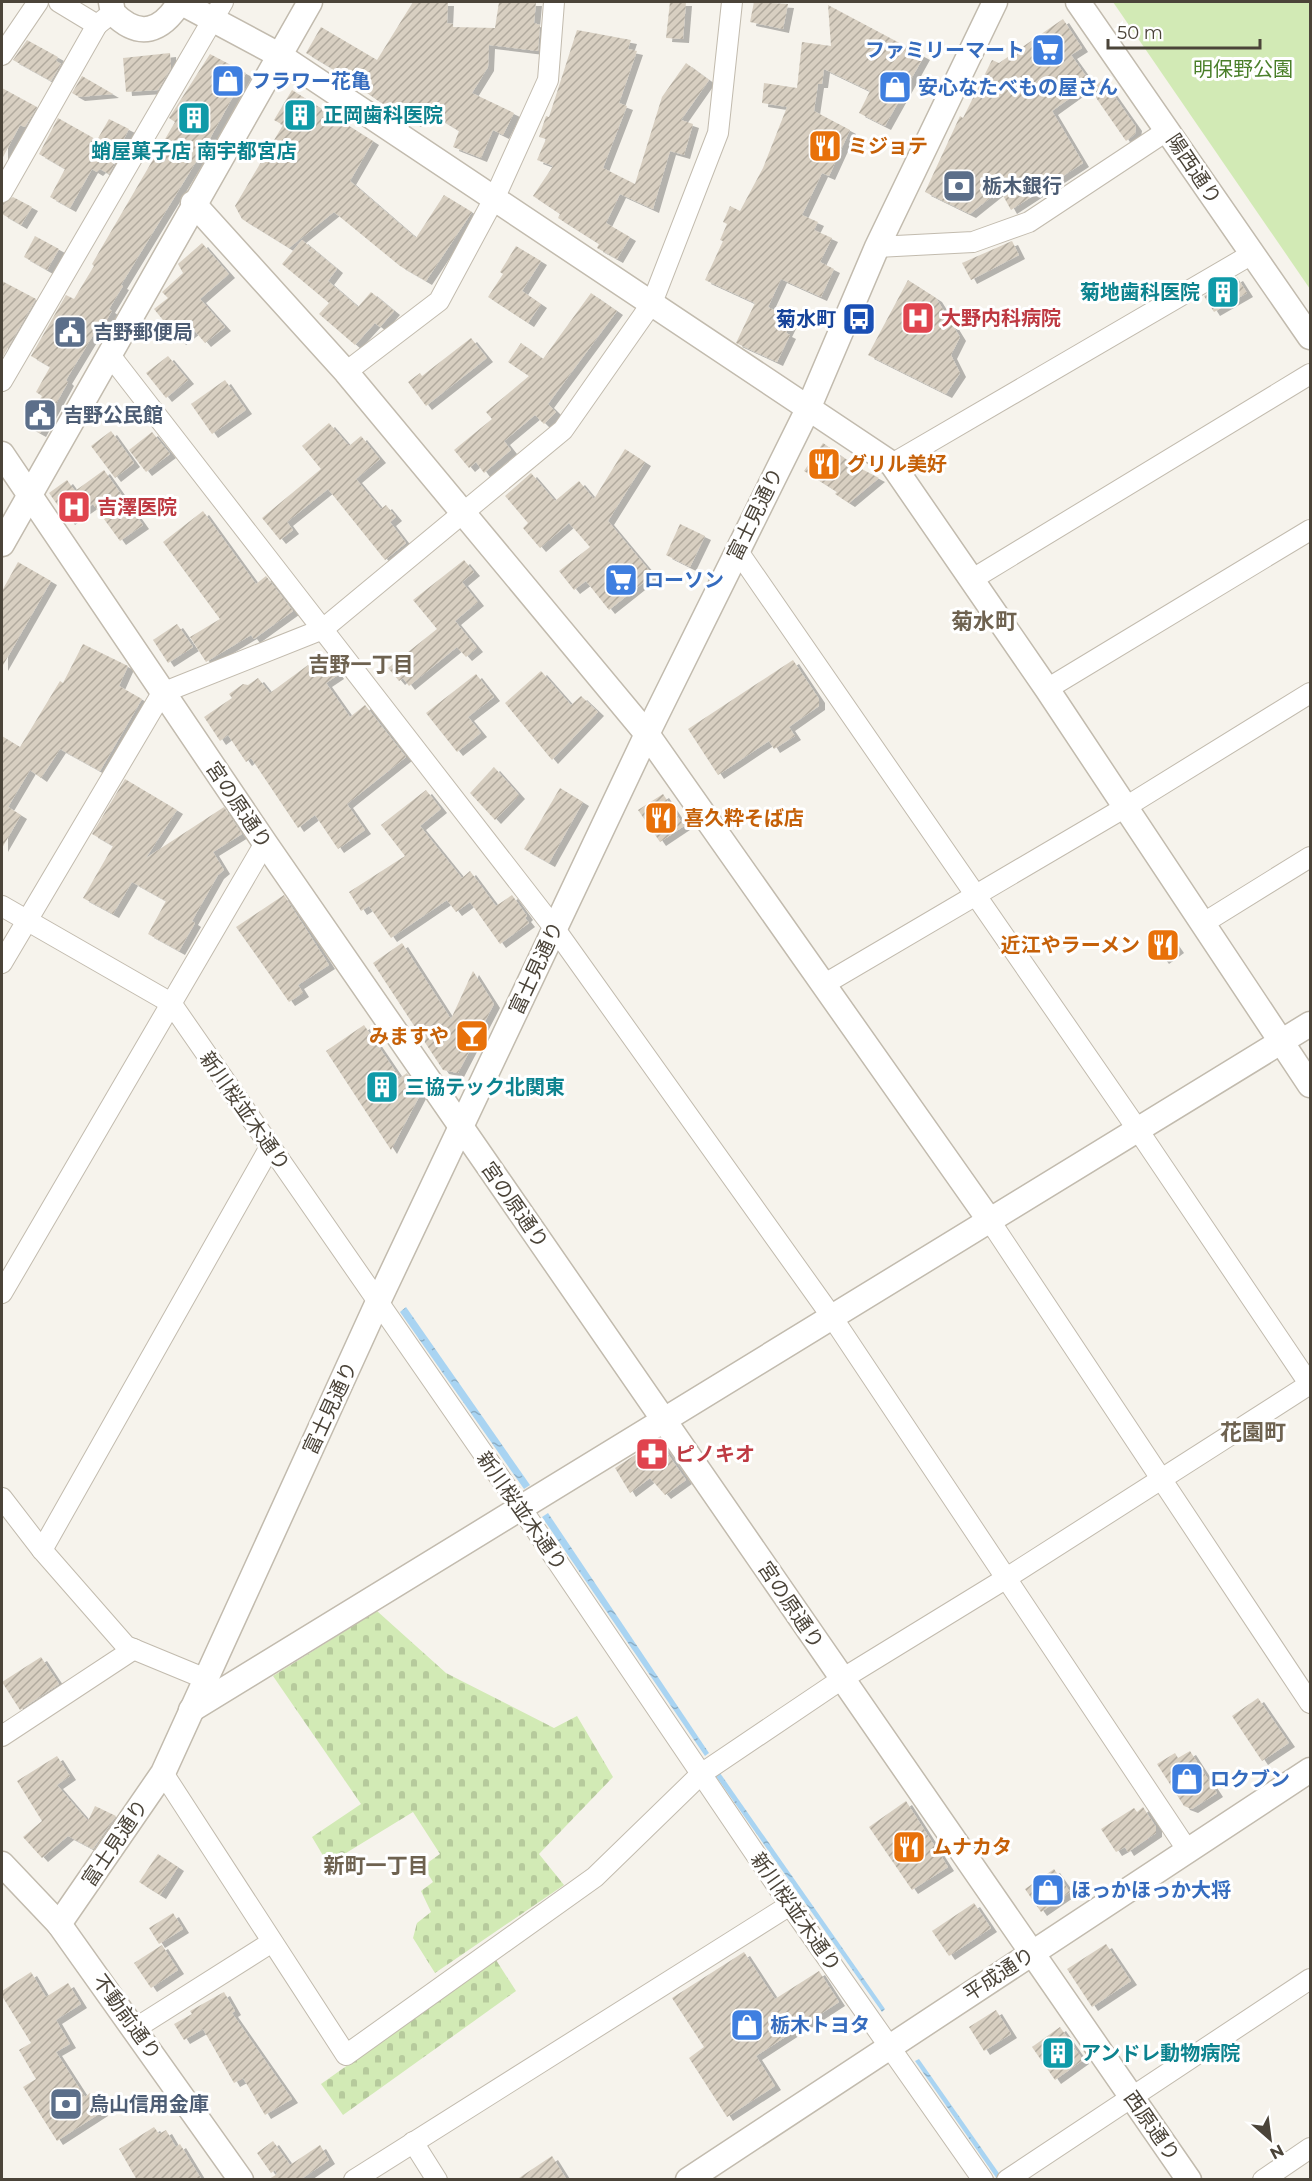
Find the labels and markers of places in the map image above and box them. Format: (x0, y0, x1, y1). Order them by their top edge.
supermarket icon: ファミリーマート (1030, 32, 1066, 68)
place label: ファミリーマート (865, 38, 1025, 62)
shop icon: フラワー花亀 (210, 63, 246, 99)
place label: フラワー花亀 (251, 69, 371, 93)
shop icon: 安心なたべもの屋さん (877, 69, 913, 105)
place label: 安心なたべもの屋さん (918, 75, 1118, 99)
building icon: 正岡歯科医院 (282, 97, 318, 133)
building icon: 蛸屋菓子店 南宇都宮店 (176, 100, 212, 136)
place label: 正岡歯科医院 (323, 103, 443, 127)
restaurant icon: ミジョテ (807, 128, 843, 164)
place label: ミジョテ (848, 134, 928, 158)
place label: 蛸屋菓子店 南宇都宮店 (91, 139, 297, 163)
bank icon: 栃木銀行 (941, 168, 977, 204)
place label: 栃木銀行 (982, 174, 1062, 198)
building icon: 菊地歯科医院 (1205, 274, 1241, 310)
place label: 菊地歯科医院 (1080, 280, 1200, 304)
hospital icon: 大野内科病院 (900, 300, 936, 336)
bus stop icon: 菊水町 (841, 301, 877, 337)
place label: 大野内科病院 (941, 306, 1061, 330)
place label: 菊水町 (776, 307, 836, 331)
public building icon: 吉野郵便局 (52, 314, 88, 350)
place label: 吉野郵便局 (93, 320, 193, 344)
public building icon: 吉野公民館 (22, 397, 58, 433)
place label: 吉野公民館 (63, 403, 163, 427)
restaurant icon: グリル美好 (806, 446, 842, 482)
place label: グリル美好 (847, 452, 947, 476)
hospital icon: 吉澤医院 (56, 489, 92, 525)
place label: 吉澤医院 (97, 495, 177, 519)
supermarket icon: ローソン (603, 562, 639, 598)
place label: ローソン (644, 568, 724, 592)
restaurant icon: 喜久粋そば店 (643, 800, 679, 836)
place label: 喜久粋そば店 (684, 806, 804, 830)
restaurant icon: 近江やラーメン (1145, 927, 1181, 963)
place label: 近江やラーメン (1001, 933, 1140, 957)
bar icon: みますや (454, 1018, 490, 1054)
place label: みますや (369, 1024, 449, 1048)
building icon: 三協テック北関東 (364, 1069, 400, 1105)
place label: 三協テック北関東 (405, 1075, 565, 1099)
pharmacy icon: ピノキオ (634, 1436, 670, 1472)
place label: ピノキオ (675, 1442, 755, 1466)
shop icon: ロクブン (1169, 1761, 1205, 1797)
place label: ロクブン (1210, 1767, 1290, 1791)
restaurant icon: ムナカタ (891, 1829, 927, 1865)
place label: ムナカタ (932, 1835, 1012, 1859)
shop icon: ほっかほっか大将 (1030, 1872, 1066, 1908)
place label: ほっかほっか大将 (1071, 1878, 1231, 1902)
shop icon: 栃木トヨタ (729, 2007, 765, 2043)
place label: 栃木トヨタ (770, 2013, 870, 2037)
building icon: アンドレ動物病院 (1040, 2035, 1076, 2071)
place label: アンドレ動物病院 (1081, 2041, 1240, 2065)
bank icon: 烏山信用金庫 (48, 2086, 84, 2122)
place label: 烏山信用金庫 (89, 2092, 209, 2116)

